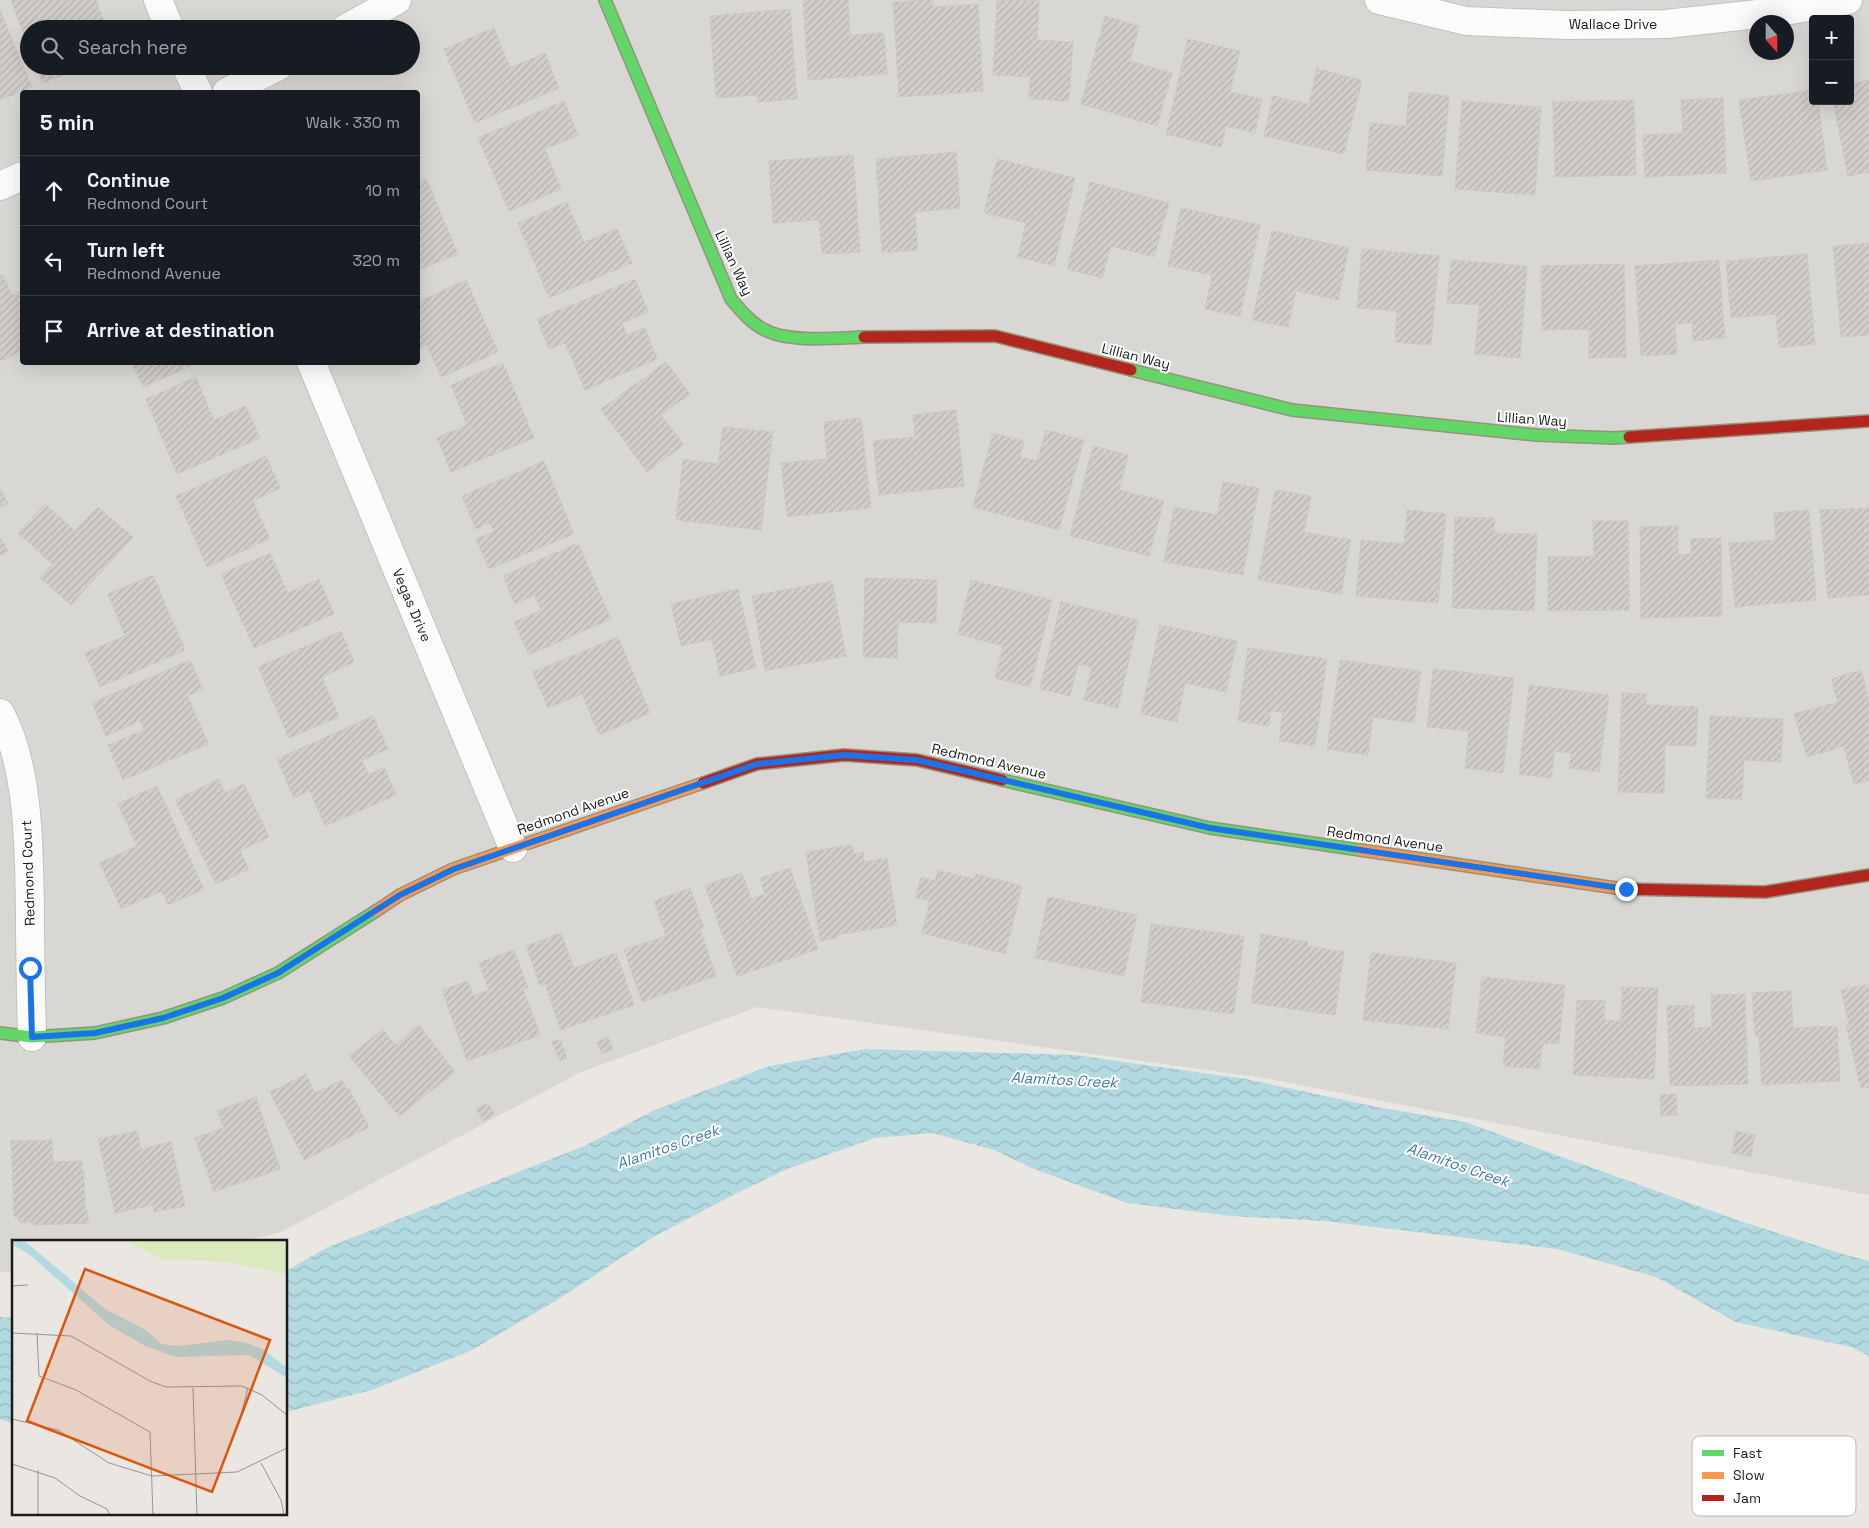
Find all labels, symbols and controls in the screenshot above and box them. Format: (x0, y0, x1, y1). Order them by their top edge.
street label: Wallace Drive (1569, 15, 1657, 33)
north arrow (1749, 15, 1794, 60)
map controls (1809, 15, 1854, 105)
button: + (1809, 15, 1854, 60)
search box (20, 20, 420, 75)
icon: search (38, 34, 66, 62)
text: Search here (78, 35, 188, 60)
button: − (1809, 60, 1854, 105)
text: 5 min (40, 109, 94, 136)
text: Walk · 330 m (306, 112, 400, 133)
text: Continue (87, 168, 170, 193)
icon: ahead (40, 177, 68, 205)
text: 10 m (365, 180, 400, 201)
text: Redmond Court (87, 193, 208, 214)
street label: Lillian Way (711, 227, 757, 299)
text: Turn left (87, 238, 165, 263)
icon: left (40, 247, 68, 275)
text: 320 m (353, 250, 400, 271)
text: Redmond Avenue (87, 263, 221, 284)
icon: arrive (40, 317, 68, 345)
text: Arrive at destination (87, 318, 275, 343)
street label: Lillian Way (1100, 339, 1172, 373)
street label: Lillian Way (1496, 408, 1568, 430)
street label: Vegas Drive (388, 566, 436, 644)
street label: Redmond Avenue (930, 739, 1048, 783)
street label: Redmond Avenue (515, 783, 631, 839)
street label: Redmond Court (17, 820, 39, 926)
street label: Redmond Avenue (1326, 822, 1444, 856)
route end (1615, 878, 1638, 901)
route start (19, 957, 42, 980)
water label: Alamitos Creek (1010, 1067, 1120, 1092)
water label: Alamitos Creek (614, 1120, 723, 1173)
water label: Alamitos Creek (1405, 1138, 1514, 1192)
inset map (12, 1240, 288, 1516)
legend (1692, 1436, 1856, 1516)
text: Fast (1733, 1444, 1762, 1462)
text: Slow (1733, 1466, 1765, 1484)
text: Jam (1733, 1489, 1761, 1507)

